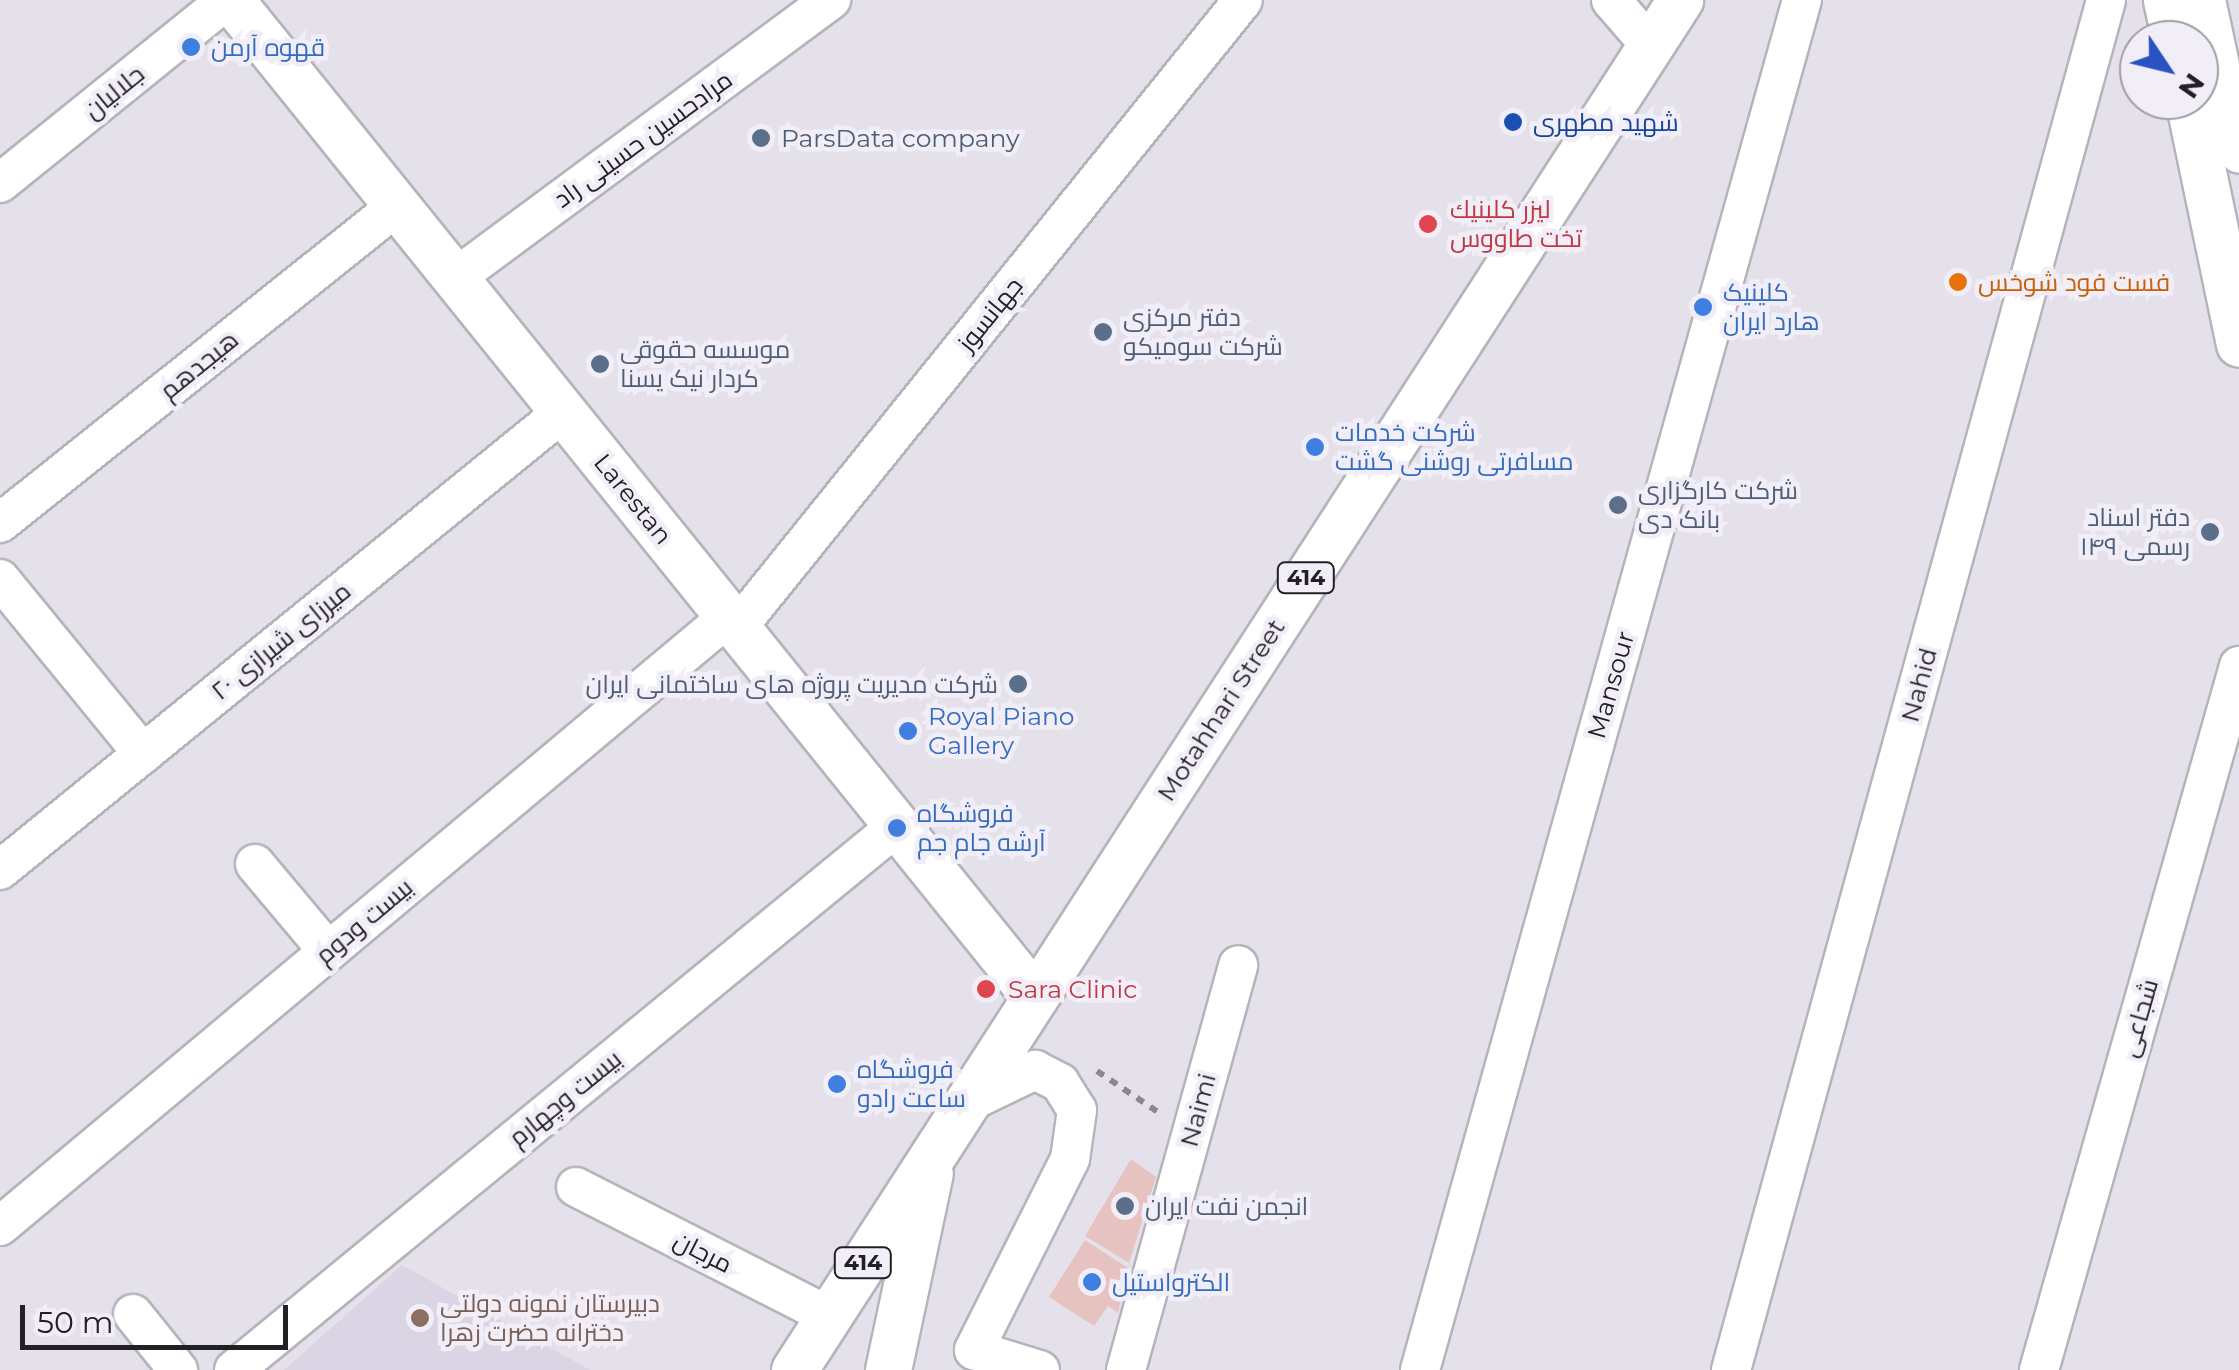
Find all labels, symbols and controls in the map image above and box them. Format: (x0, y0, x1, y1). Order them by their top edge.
north arrow (2119, 20, 2219, 120)
place label: قهوه آرمن (211, 32, 325, 62)
marker: قهوه آرمن (180, 36, 202, 58)
street label: جلالیان (78, 59, 150, 125)
street label: مرادحسین حسینی راد (548, 64, 738, 214)
text: N (2172, 67, 2212, 105)
place label: شهید مطهری (1533, 107, 1679, 137)
marker: شهید مطهری (1502, 111, 1524, 133)
place label: ParsData company (781, 123, 1019, 153)
marker: ParsData company (750, 127, 772, 149)
place label: ليزر كلينيك تخت طاووس (1450, 195, 1582, 254)
marker: ليزر كلينيك تخت طاووس (1415, 211, 1441, 237)
place label: فست فود شوخس (1978, 267, 2170, 297)
street label: جهانسوز (951, 271, 1029, 357)
marker: فست فود شوخس (1947, 271, 1969, 293)
place label: کلینیک هارد ایران (1723, 278, 1820, 337)
marker: کلینیک هارد ایران (1692, 296, 1714, 318)
place label: دفتر مرکزی شرکت سومیکو (1123, 303, 1283, 362)
marker: دفتر مرکزی شرکت سومیکو (1092, 321, 1114, 343)
street label: هیجدهم (154, 324, 244, 406)
place label: موسسه حقوقی کردار نیک یسنا (620, 335, 790, 394)
marker: موسسه حقوقی کردار نیک یسنا (589, 353, 611, 375)
place label: شرکت خدمات مسافرتی روشنی گشت (1335, 418, 1574, 477)
marker: شرکت خدمات مسافرتی روشنی گشت (1304, 436, 1326, 458)
street label: Larestan (587, 448, 679, 550)
place label: شرکت کارگزاری بانک دی (1638, 476, 1798, 535)
marker: شرکت کارگزاری بانک دی (1607, 494, 1629, 516)
place label: دفتر اسناد رسمی ۱۴۹ (2080, 503, 2190, 562)
marker: دفتر اسناد رسمی ۱۴۹ (2199, 521, 2221, 543)
road number: 414 (1276, 561, 1336, 595)
street label: میرزای شیرازی ۲۰ (205, 576, 357, 706)
street label: Motahhari Street (1151, 613, 1291, 807)
street label: Mansour (1581, 628, 1641, 742)
street label: Nahid (1895, 645, 1943, 725)
place label: شرکت مدیریت پروژه های ساختمانی ایران (586, 669, 998, 699)
marker: شرکت مدیریت پروژه های ساختمانی ایران (1007, 673, 1029, 695)
place label: Royal Piano Gallery (928, 702, 1074, 761)
marker: Royal Piano Gallery (897, 720, 919, 742)
place label: فروشگاه آرشه جام جم (917, 799, 1046, 858)
marker: فروشگاه آرشه جام جم (886, 817, 908, 839)
street label: بیست ودوم (309, 872, 419, 970)
place label: Sara Clinic (1008, 974, 1137, 1004)
street label: شجاعی (2114, 975, 2164, 1061)
marker: Sara Clinic (973, 976, 999, 1002)
street label: بیست وچهارم (503, 1044, 627, 1152)
place label: فروشگاه ساعت رادو (857, 1055, 966, 1114)
street label: Naimi (1174, 1070, 1222, 1150)
marker: فروشگاه ساعت رادو (826, 1073, 848, 1095)
place label: انجمن نفت ایران (1145, 1191, 1308, 1221)
marker: انجمن نفت ایران (1114, 1195, 1136, 1217)
street label: مرجان (669, 1225, 737, 1279)
road number: 414 (833, 1246, 893, 1280)
place label: الکترواستیل (1112, 1267, 1230, 1297)
marker: الکترواستیل (1081, 1271, 1103, 1293)
scale bar (25, 1285, 292, 1347)
place label: دبیرستان نمونه دولتی دخترانه حضرت زهرا (440, 1289, 660, 1348)
text: 50 m (37, 1304, 114, 1341)
marker: دبیرستان نمونه دولتی دخترانه حضرت زهرا (409, 1307, 431, 1329)

